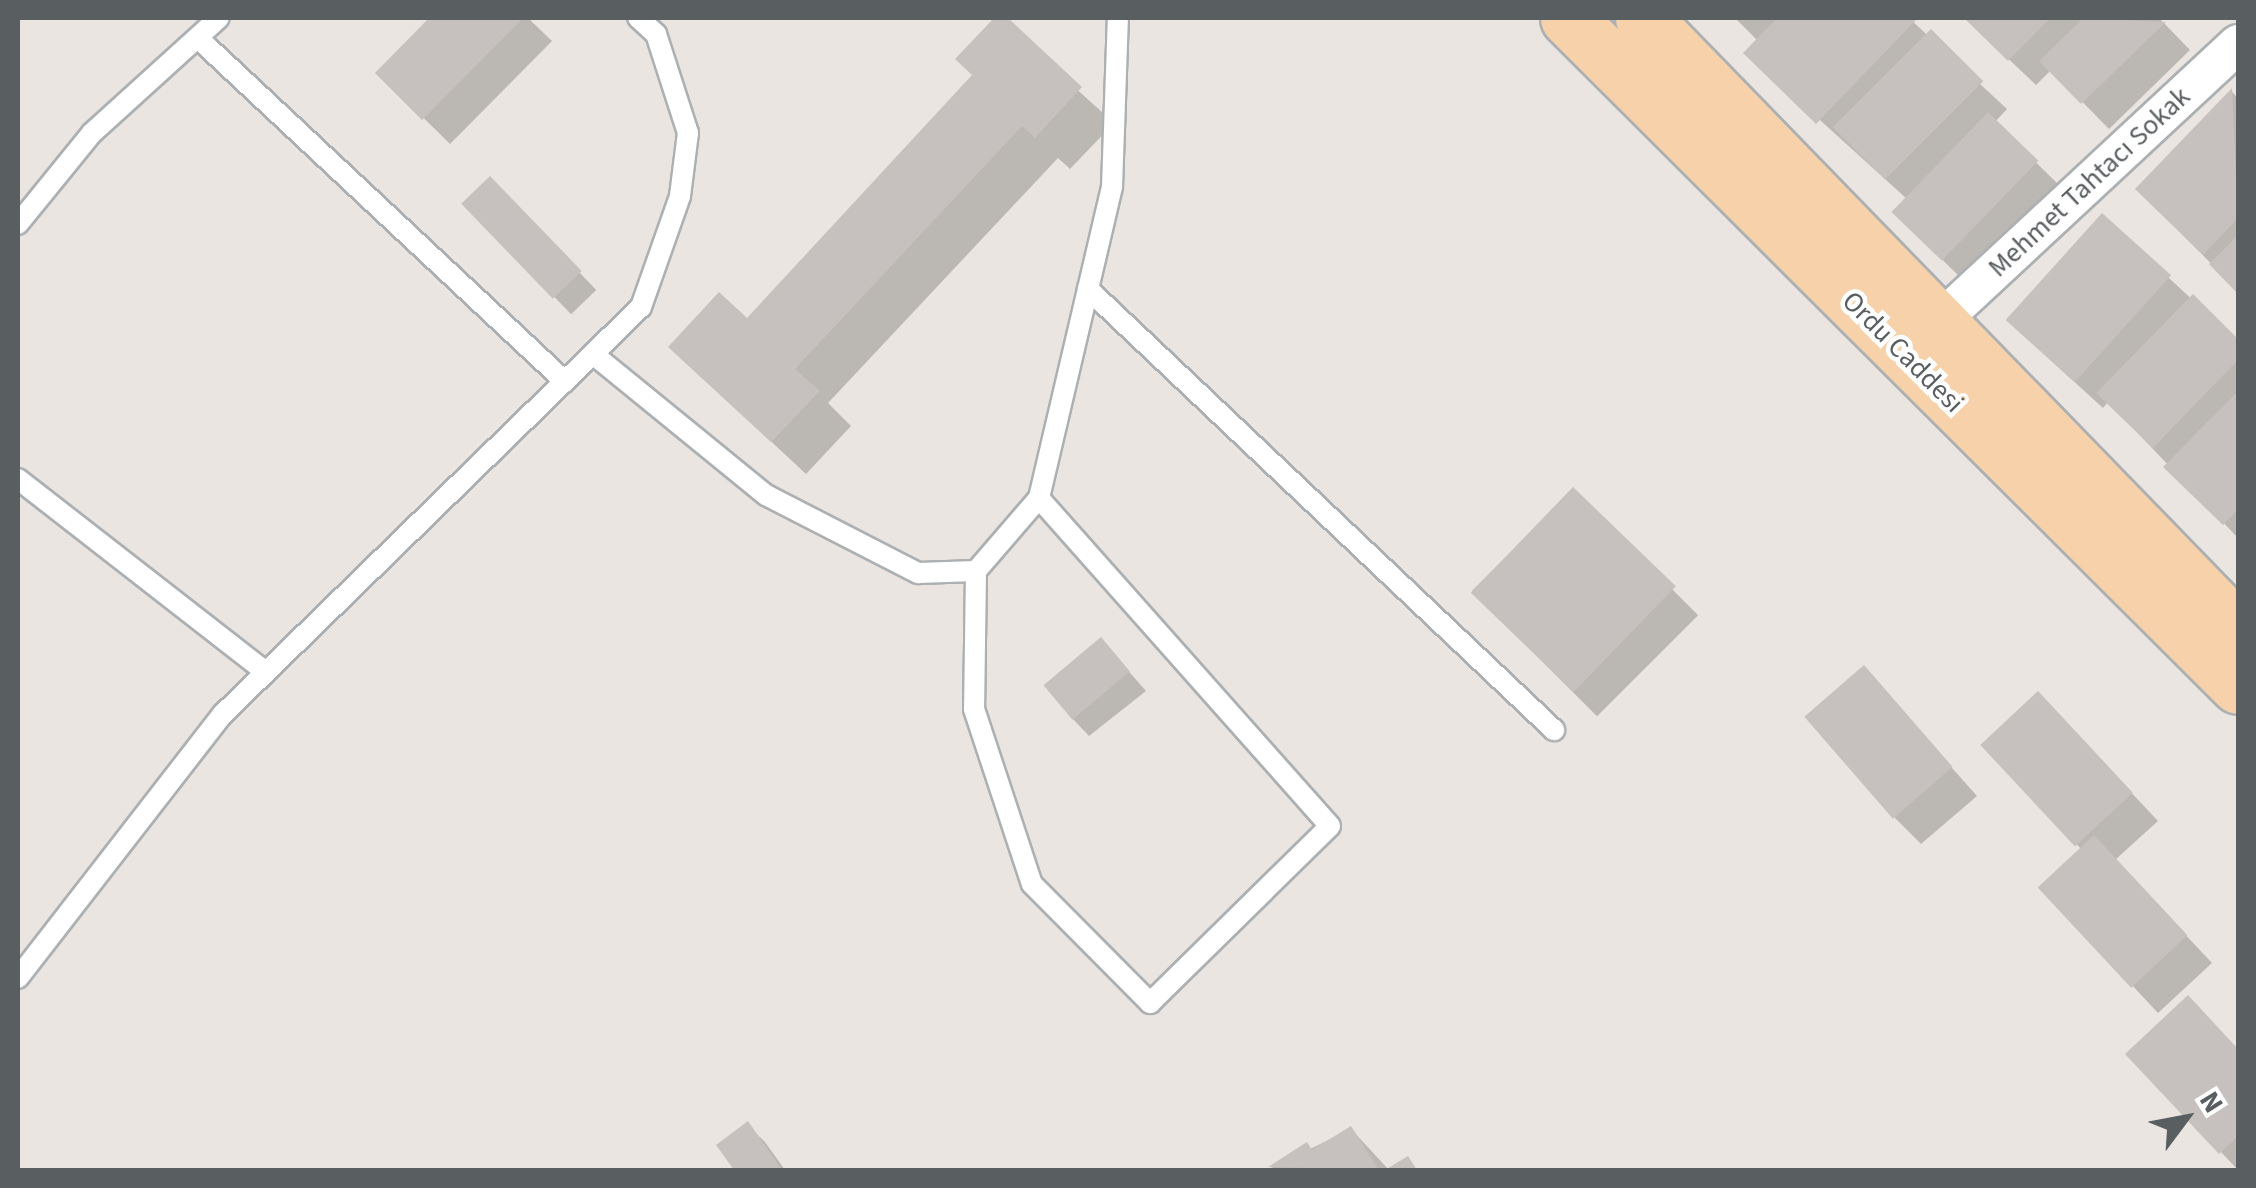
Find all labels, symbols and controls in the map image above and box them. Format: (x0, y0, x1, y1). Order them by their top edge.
street label: Mehmet Tahtacı Sokak (1981, 80, 2197, 284)
street label: Ordu Caddesi (1835, 284, 1971, 420)
north arrow (2136, 1068, 2236, 1168)
text: N (2190, 1084, 2233, 1121)

